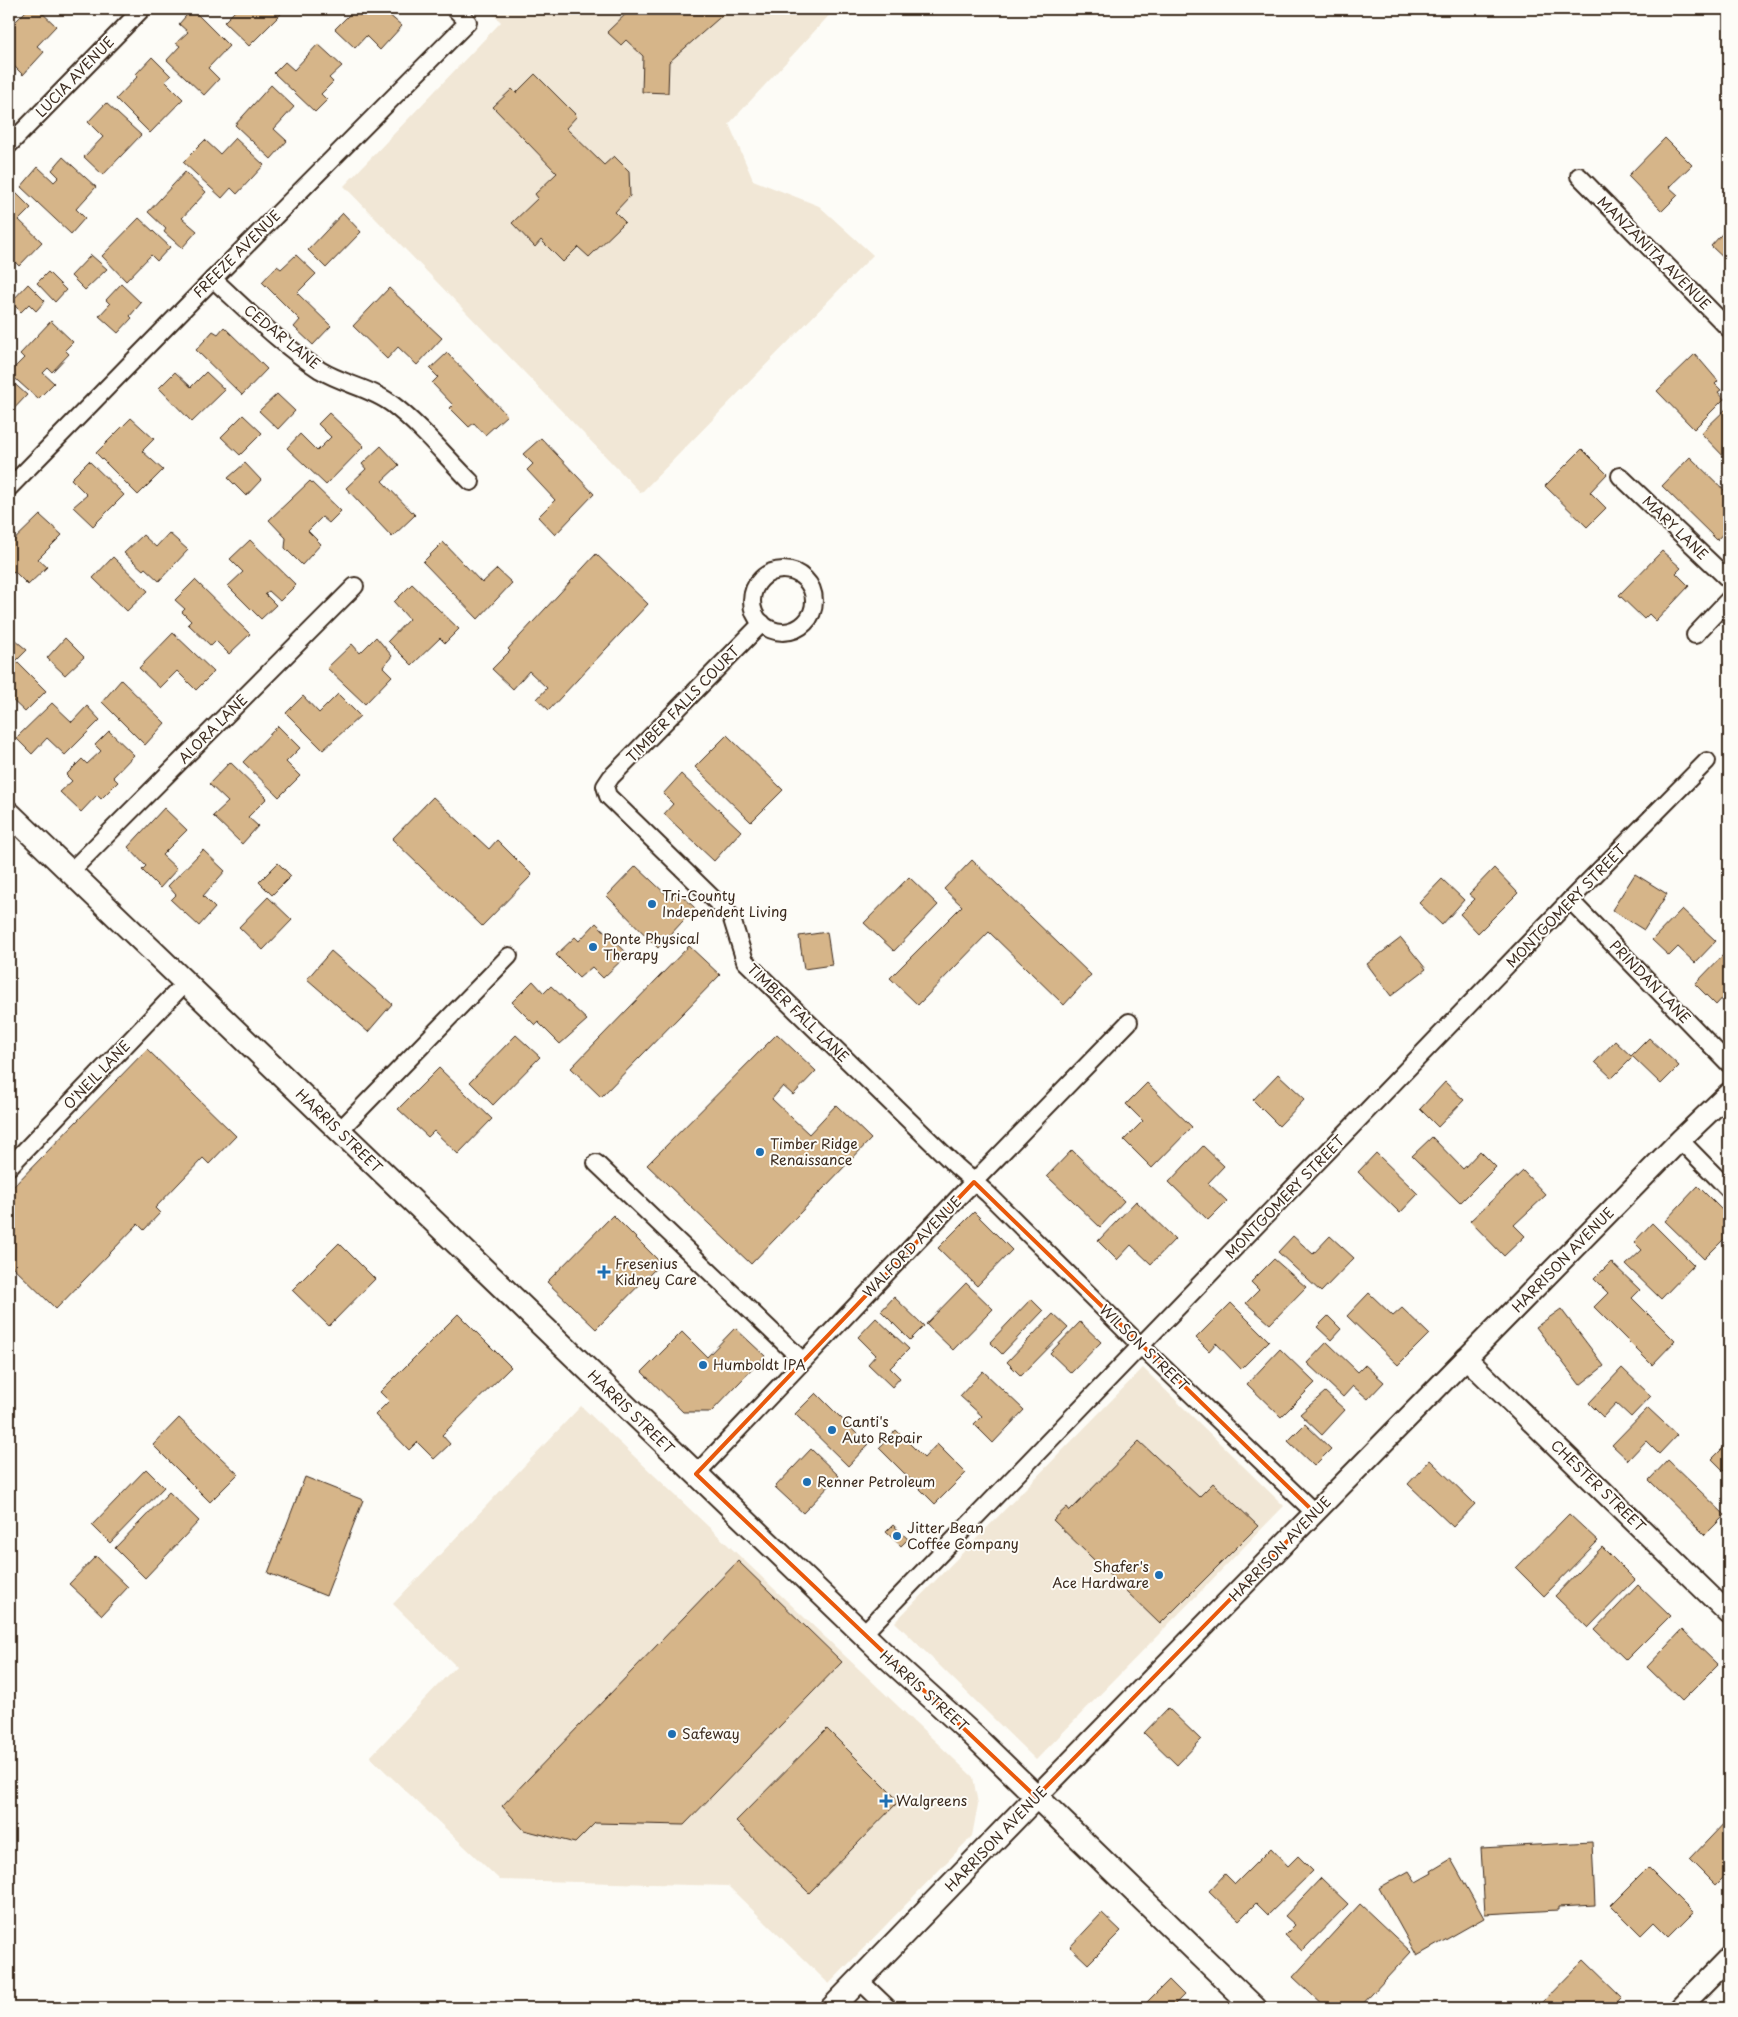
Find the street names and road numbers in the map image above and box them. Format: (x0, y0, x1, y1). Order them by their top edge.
street label: LUCIA AVENUE (31, 31, 119, 122)
street label: MANZANITA AVENUE (1593, 191, 1716, 314)
street label: FREEZE AVENUE (188, 205, 285, 302)
street label: CEDAR LANE (240, 299, 325, 374)
street label: MARY LANE (1638, 491, 1713, 564)
street label: TIMBER FALLS COURT (621, 640, 744, 767)
street label: ALORA LANE (173, 689, 252, 768)
street label: MONTGOMERY STREET (1501, 839, 1630, 972)
street label: PRINDAN LANE (1605, 935, 1696, 1028)
street label: TIMBER FALL LANE (743, 958, 854, 1067)
street label: O'NEIL LANE (58, 1035, 135, 1114)
street label: HARRIS STREET (291, 1084, 388, 1178)
street label: MONTGOMERY STREET (1220, 1130, 1349, 1263)
street label: WALFORD AVENUE (857, 1191, 966, 1302)
street label: HARRISON AVENUE (1507, 1202, 1619, 1317)
street label: WILSON STREET (1095, 1299, 1194, 1396)
street label: HARRIS STREET (583, 1365, 680, 1459)
street label: CHESTER STREET (1546, 1435, 1651, 1537)
street label: HARRISON AVENUE (1224, 1491, 1336, 1606)
street label: HARRIS STREET (875, 1645, 974, 1737)
street label: HARRISON AVENUE (940, 1781, 1052, 1896)

